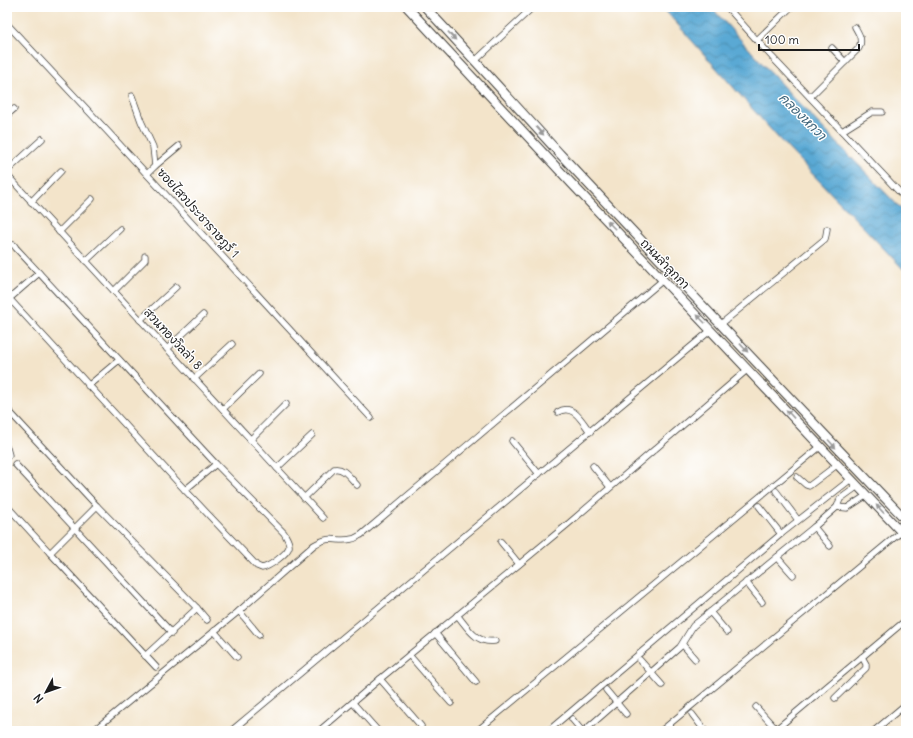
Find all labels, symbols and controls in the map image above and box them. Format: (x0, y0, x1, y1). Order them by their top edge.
scale bar (759, 26, 859, 52)
one-way arrow (447, 30, 456, 41)
text: 100 m (765, 32, 799, 47)
water label: คลองหกวา (776, 89, 831, 144)
one-way arrow (535, 126, 545, 136)
street label: ซอยไสวประชาราษฎร์ 1 (153, 165, 243, 261)
one-way arrow (607, 220, 616, 230)
street label: ถนนลำลูกกา (636, 235, 693, 293)
street label: สวนทองวิลล่า 8 (141, 305, 206, 373)
one-way arrow (696, 314, 706, 324)
one-way arrow (739, 343, 749, 353)
one-way arrow (786, 409, 795, 419)
one-way arrow (828, 438, 837, 449)
one-way arrow (875, 503, 884, 514)
north arrow (26, 672, 66, 712)
text: N (31, 691, 46, 706)

